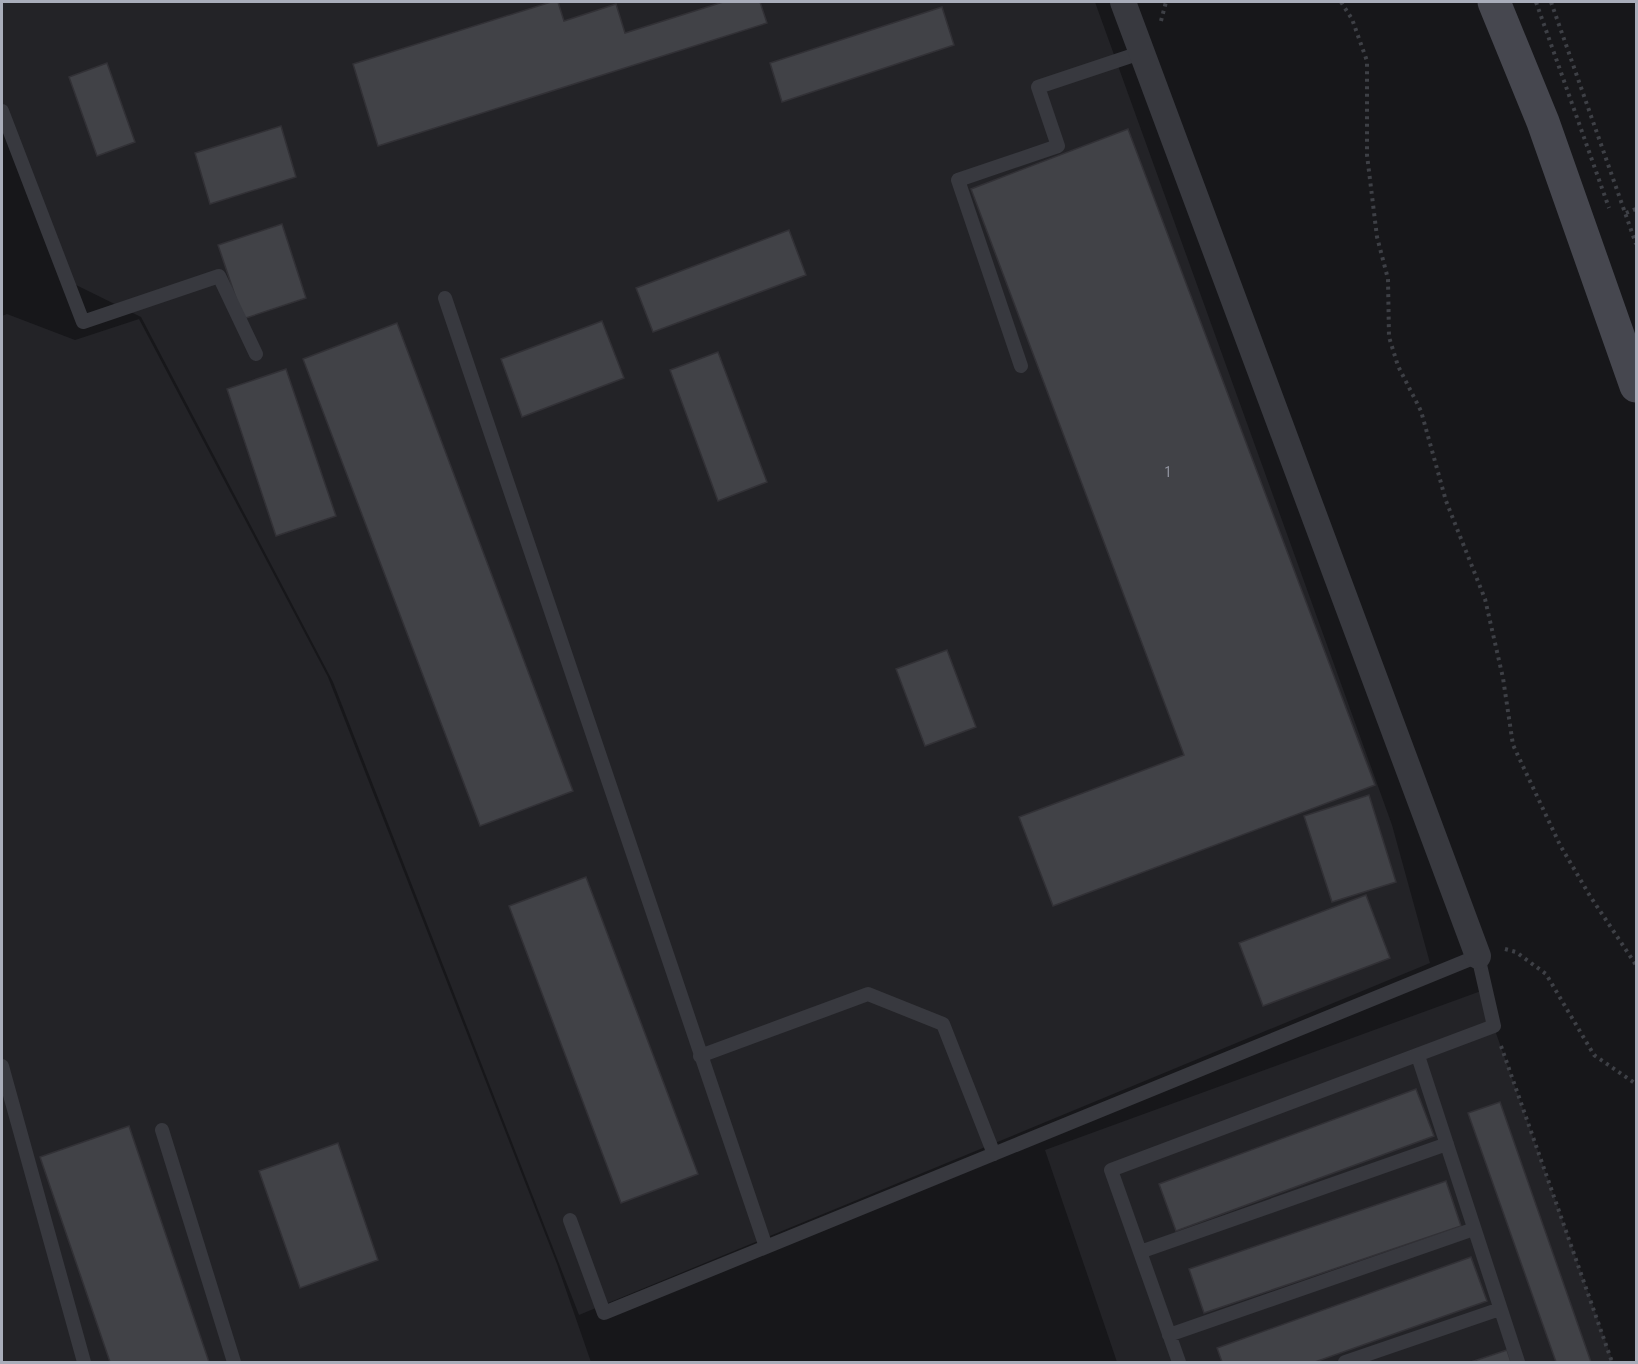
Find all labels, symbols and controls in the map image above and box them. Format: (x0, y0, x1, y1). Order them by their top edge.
house number: 1 (1164, 463, 1172, 481)

